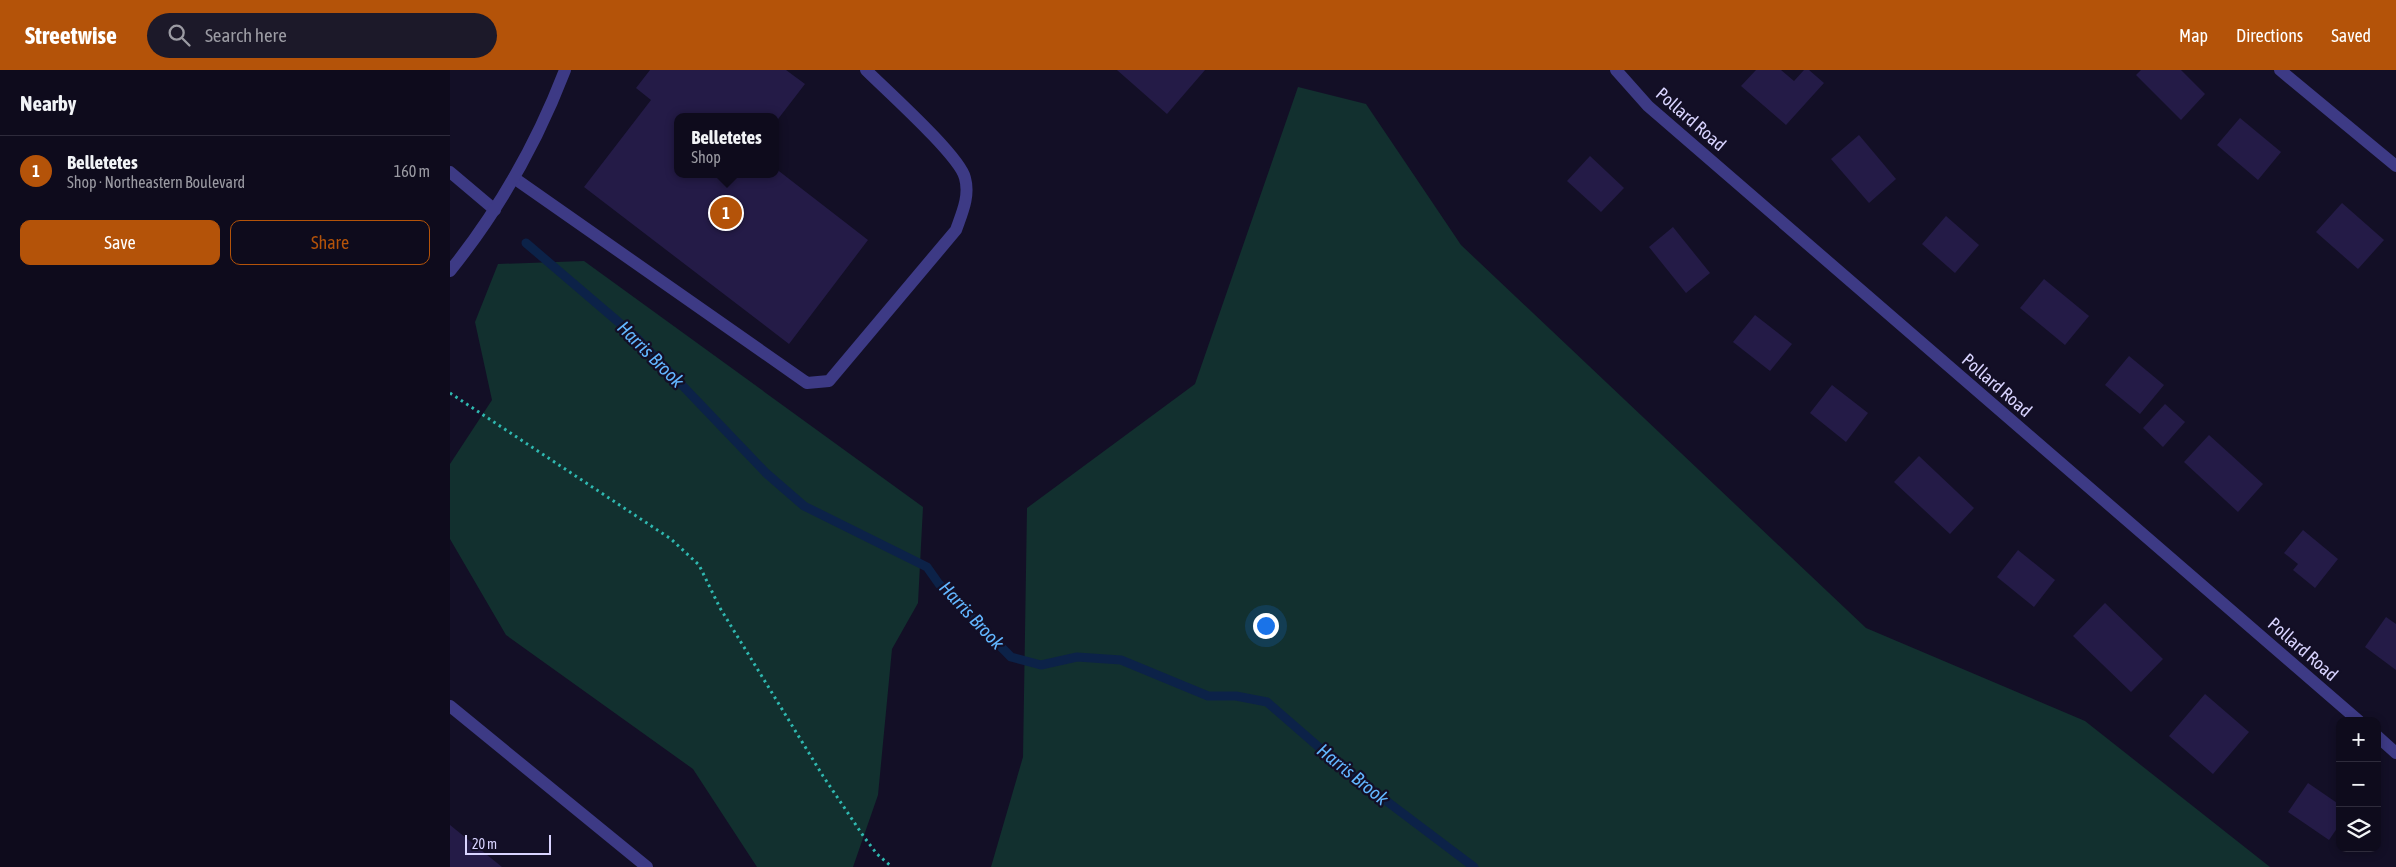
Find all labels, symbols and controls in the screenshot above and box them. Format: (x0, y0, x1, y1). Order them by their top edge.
search box (147, 13, 497, 58)
icon: search (165, 21, 193, 49)
text: Streetwise (25, 22, 117, 49)
text: Search here (205, 24, 287, 46)
text: Map (2179, 25, 2208, 46)
text: Directions (2236, 25, 2303, 46)
text: Saved (2331, 25, 2371, 46)
street label: Pollard Road (1652, 83, 1730, 155)
text: Nearby (20, 91, 76, 115)
popup (674, 113, 779, 178)
text: Belletetes (691, 126, 762, 148)
text: Shop (691, 148, 721, 166)
text: Belletetes (67, 151, 138, 173)
text: 1 (32, 162, 40, 180)
text: 160 m (394, 162, 430, 180)
text: Shop · Northeastern Boulevard (67, 173, 245, 191)
pin: 1 (710, 194, 742, 232)
button: Save (20, 220, 220, 265)
button: Share (230, 220, 430, 265)
water label: Harris Brook (613, 316, 689, 392)
street label: Pollard Road (1958, 349, 2036, 421)
water label: Harris Brook (935, 576, 1009, 654)
your location (1253, 613, 1279, 639)
street label: Pollard Road (2264, 613, 2342, 685)
map controls (2336, 717, 2381, 852)
button: + (2336, 717, 2381, 762)
water label: Harris Brook (1313, 739, 1393, 810)
button: − (2336, 762, 2381, 807)
button: layers (2336, 807, 2381, 852)
scale bar (465, 832, 551, 855)
text: 20 m (472, 836, 497, 852)

